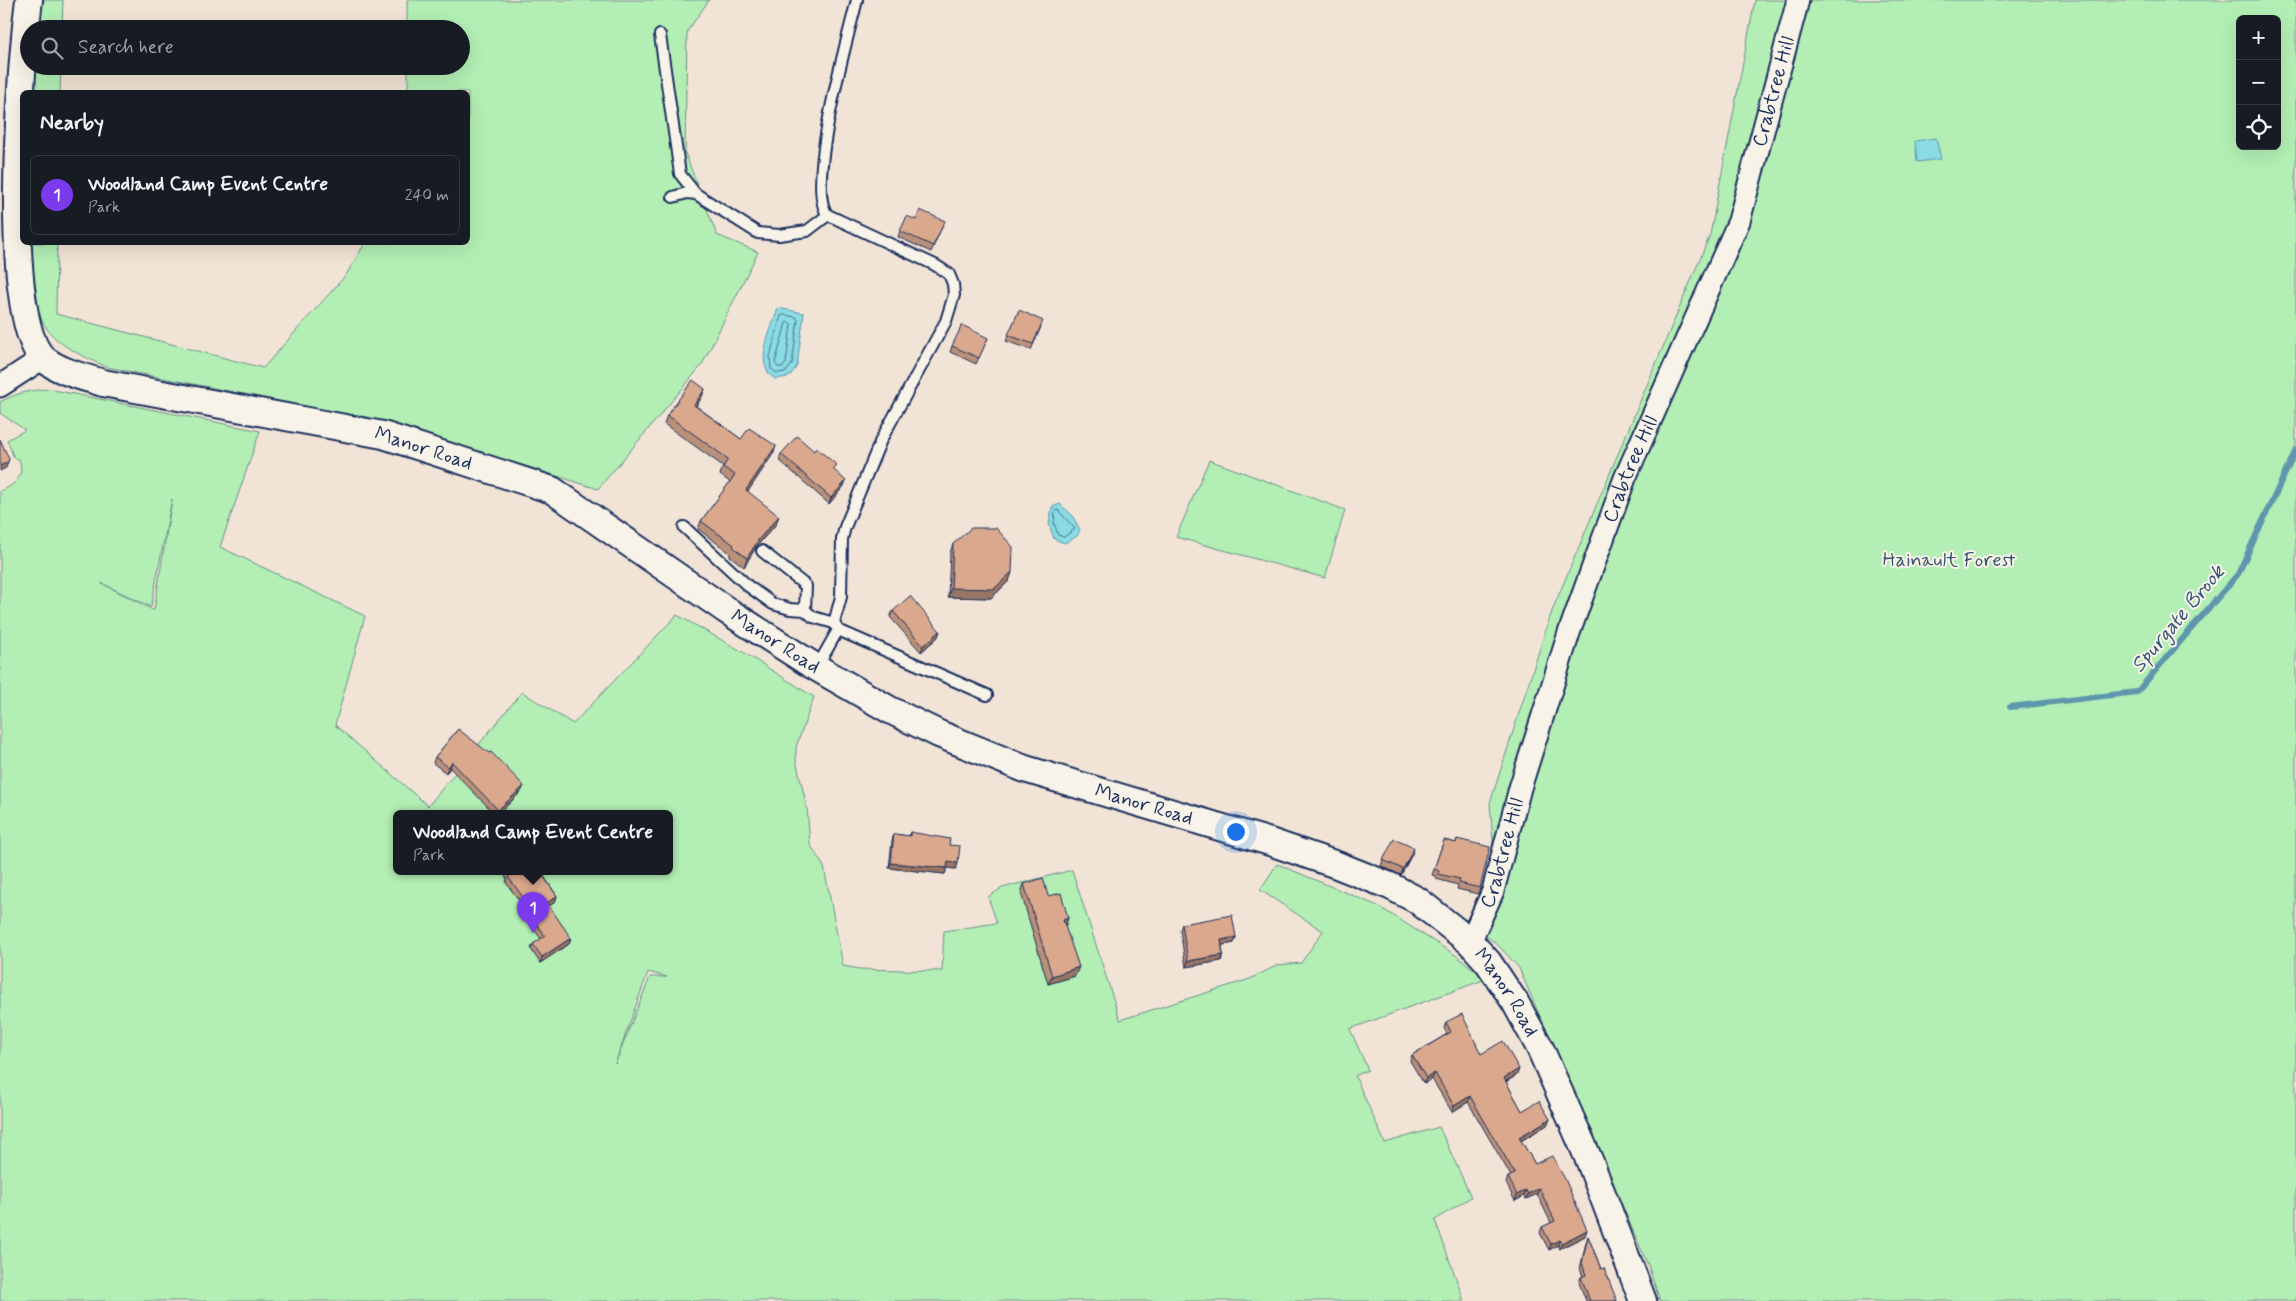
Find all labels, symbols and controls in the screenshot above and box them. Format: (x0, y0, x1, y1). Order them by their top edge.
map controls (2236, 15, 2281, 150)
button: + (2236, 15, 2281, 60)
search box (20, 20, 470, 75)
street label: Crabtree Hill (1746, 33, 1801, 150)
icon: search (38, 34, 66, 62)
text: Search here (78, 35, 174, 60)
button: − (2236, 60, 2281, 105)
button: locate (2236, 105, 2281, 150)
text: Nearby (40, 109, 104, 137)
text: Woodland Camp Event Centre (88, 172, 328, 197)
text: 1 (53, 185, 61, 206)
text: 240 m (405, 185, 449, 206)
text: Park (88, 197, 120, 218)
street label: Crabtree Hill (1597, 411, 1664, 526)
street label: Manor Road (371, 420, 476, 477)
park label: Hainault Forest (1883, 547, 2016, 574)
water label: Spurgate Brook (2125, 558, 2232, 679)
street label: Manor Road (725, 603, 825, 680)
street label: Manor Road (1092, 777, 1196, 832)
street label: Crabtree Hill (1473, 795, 1530, 913)
popup (393, 810, 673, 875)
your location (1223, 819, 1249, 845)
text: Woodland Camp Event Centre (413, 820, 653, 845)
text: Park (413, 845, 445, 866)
pin: 1 (517, 892, 549, 933)
street label: Manor Road (1468, 942, 1545, 1042)

